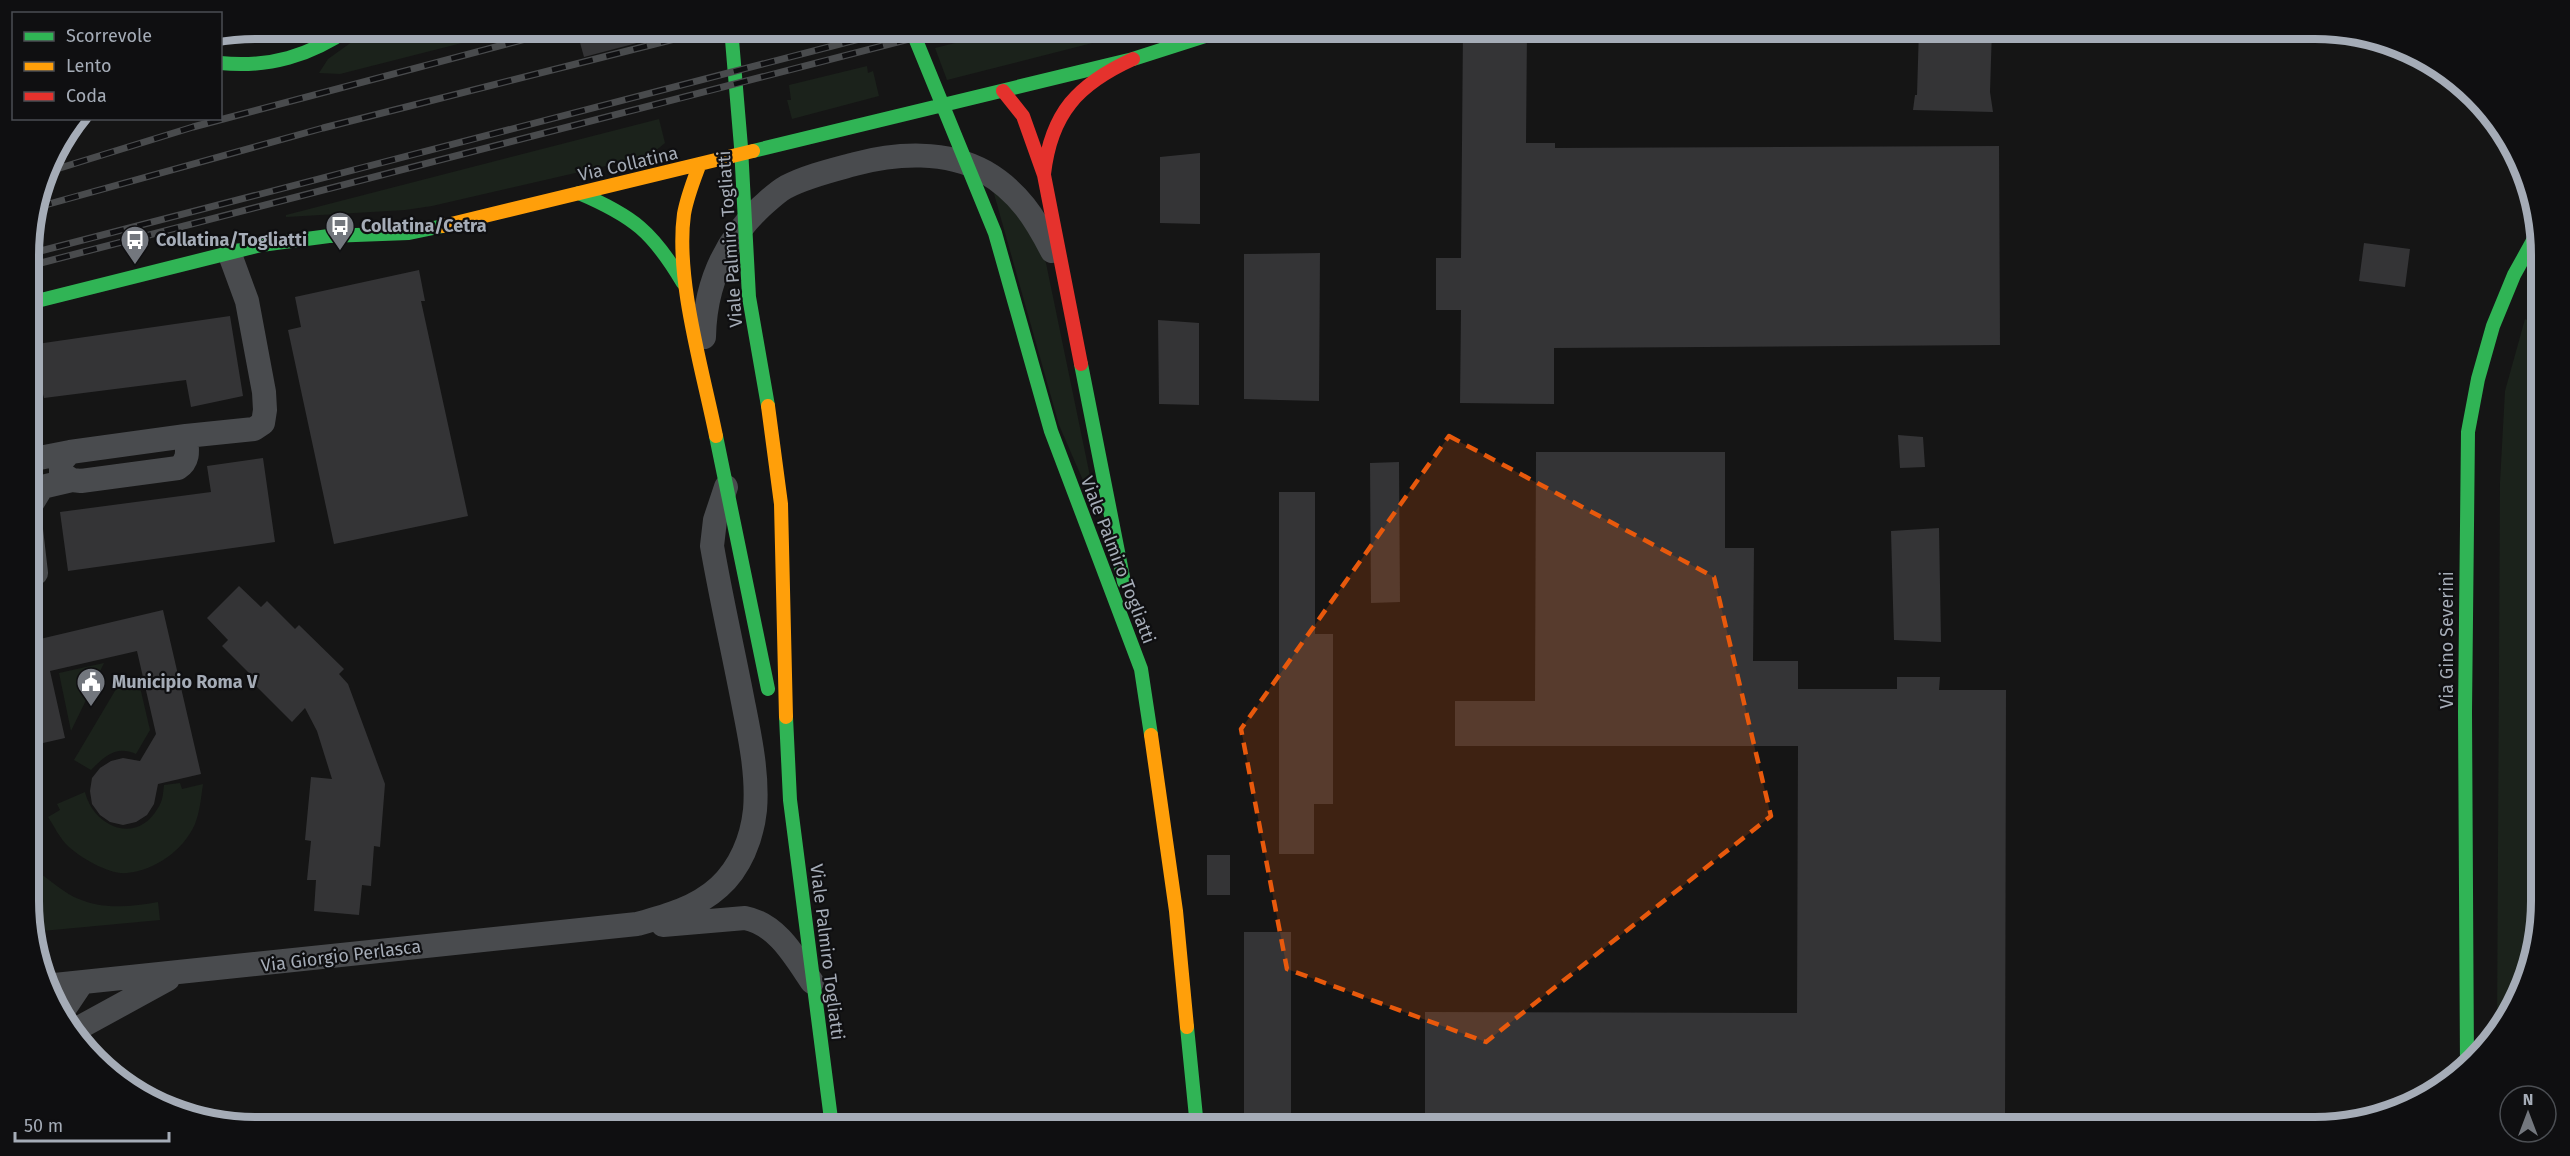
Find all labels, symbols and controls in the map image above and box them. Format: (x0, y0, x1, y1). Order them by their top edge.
legend (12, 12, 222, 120)
text: Scorrevole (66, 25, 152, 47)
text: Lento (66, 55, 112, 77)
text: Coda (66, 85, 107, 107)
street label: Via Collatina (576, 142, 680, 186)
street label: Viale Palmiro Togliatti (713, 150, 747, 328)
bus stop icon: Collatina/Cetra (324, 210, 356, 252)
place label: Collatina/Cetra (361, 215, 487, 237)
bus stop icon: Collatina/Togliatti (119, 224, 151, 266)
place label: Collatina/Togliatti (156, 229, 307, 251)
street label: Viale Palmiro Togliatti (1076, 473, 1160, 647)
street label: Via Gino Severini (2436, 571, 2458, 709)
public building icon: Municipio Roma V (75, 666, 107, 708)
place label: Municipio Roma V (112, 671, 258, 693)
street label: Viale Palmiro Togliatti (805, 863, 849, 1041)
street label: Via Giorgio Perlasca (260, 935, 422, 977)
north arrow (2498, 1084, 2558, 1144)
text: N (2523, 1090, 2533, 1109)
scale bar (15, 1105, 170, 1143)
text: 50 m (24, 1115, 63, 1137)

